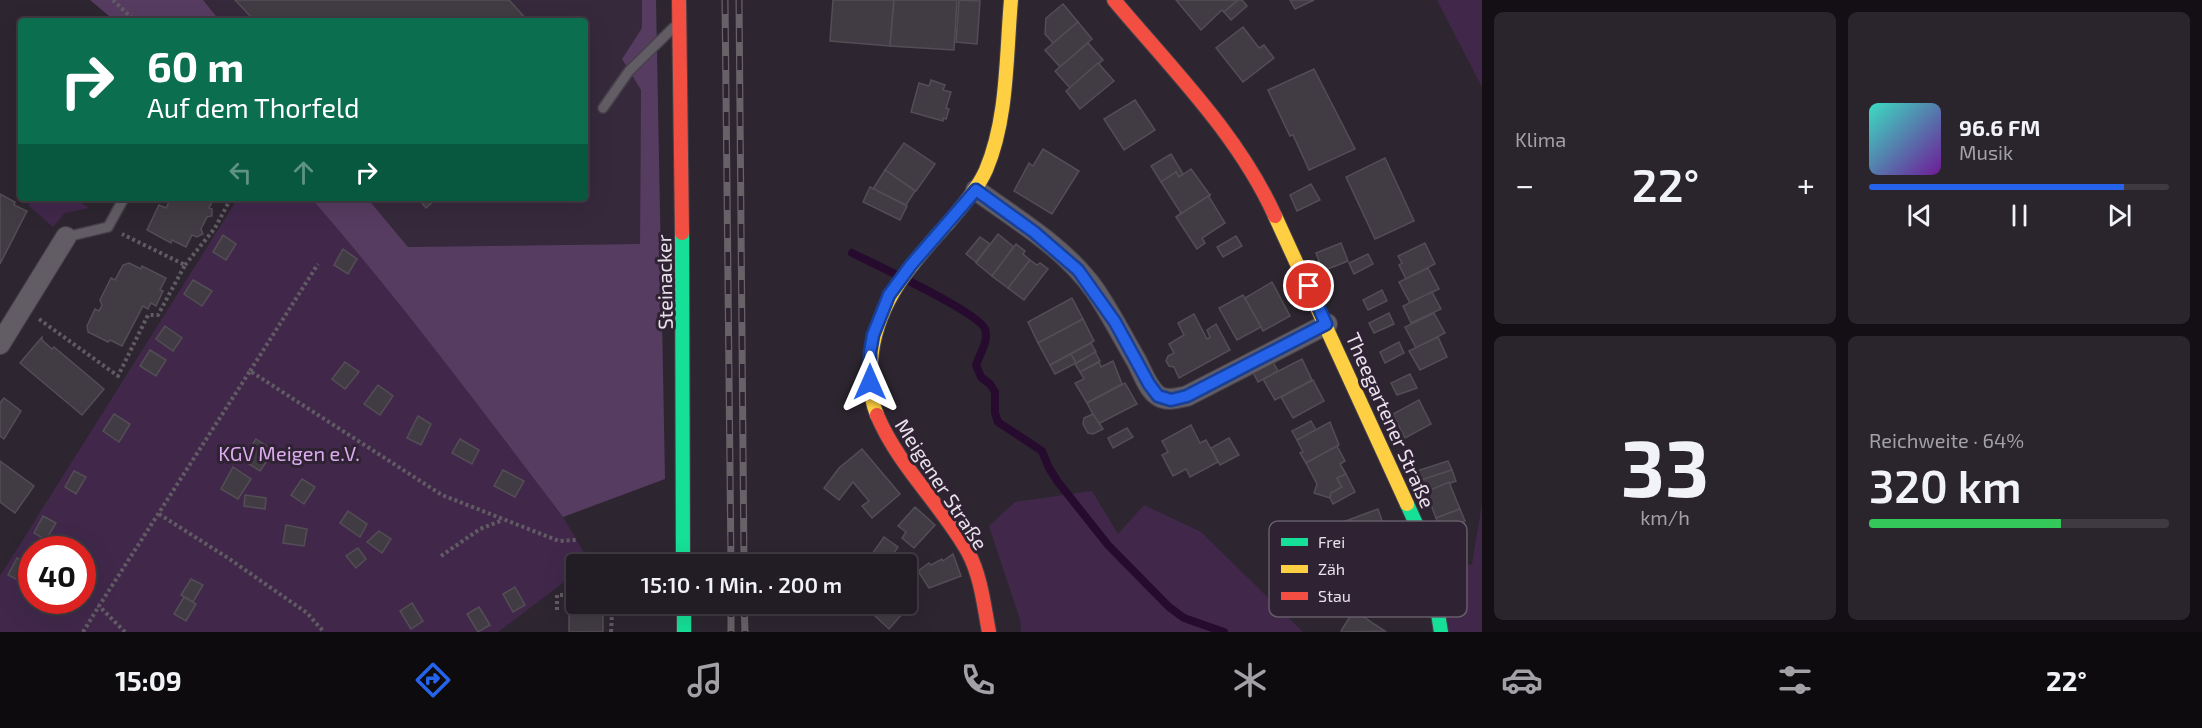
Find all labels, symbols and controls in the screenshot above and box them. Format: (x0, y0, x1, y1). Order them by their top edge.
text: 60 m (147, 40, 244, 90)
icon: right (48, 42, 126, 120)
text: Auf dem Thorfeld (147, 91, 360, 123)
text: 96.6 FM (1959, 114, 2040, 140)
text: Klima (1515, 127, 1566, 151)
text: Musik (1959, 140, 2013, 164)
icon: left (224, 156, 257, 189)
icon: ahead (287, 156, 320, 189)
icon: right (350, 156, 383, 189)
text: 22° (1632, 157, 1699, 211)
text: − (1515, 164, 1534, 204)
text: + (1797, 164, 1815, 204)
icon: previous (1903, 199, 1936, 232)
icon: pause (2003, 199, 2036, 232)
icon: next (2103, 199, 2136, 232)
street label: Steinacker (651, 234, 677, 330)
pin (1283, 260, 1334, 311)
icon: arrive (1292, 269, 1325, 302)
street label: Theegartener Straße (1341, 329, 1441, 511)
position arrow (838, 350, 902, 414)
street label: Meigener Straße (891, 414, 993, 554)
text: 33 (1621, 419, 1709, 513)
text: Reichweite · 64% (1869, 428, 2024, 452)
park label: KGV Meigen e.V. (218, 441, 360, 465)
text: 320 km (1869, 458, 2022, 512)
text: km/h (1640, 505, 1690, 529)
legend (1269, 521, 1467, 617)
text: Frei (1318, 532, 1345, 551)
speed limit sign: 40 (18, 536, 96, 614)
text: Zäh (1318, 559, 1345, 578)
text: 15:10 · 1 Min. · 200 m (641, 571, 842, 597)
text: Stau (1318, 586, 1351, 605)
icon: directions (412, 659, 454, 701)
icon: music (684, 659, 726, 701)
icon: phone (957, 659, 999, 701)
icon: climate (1229, 659, 1271, 701)
icon: car (1501, 659, 1543, 701)
icon: filters (1774, 659, 1816, 701)
text: 15:09 (115, 664, 182, 696)
text: 22° (2046, 664, 2087, 696)

